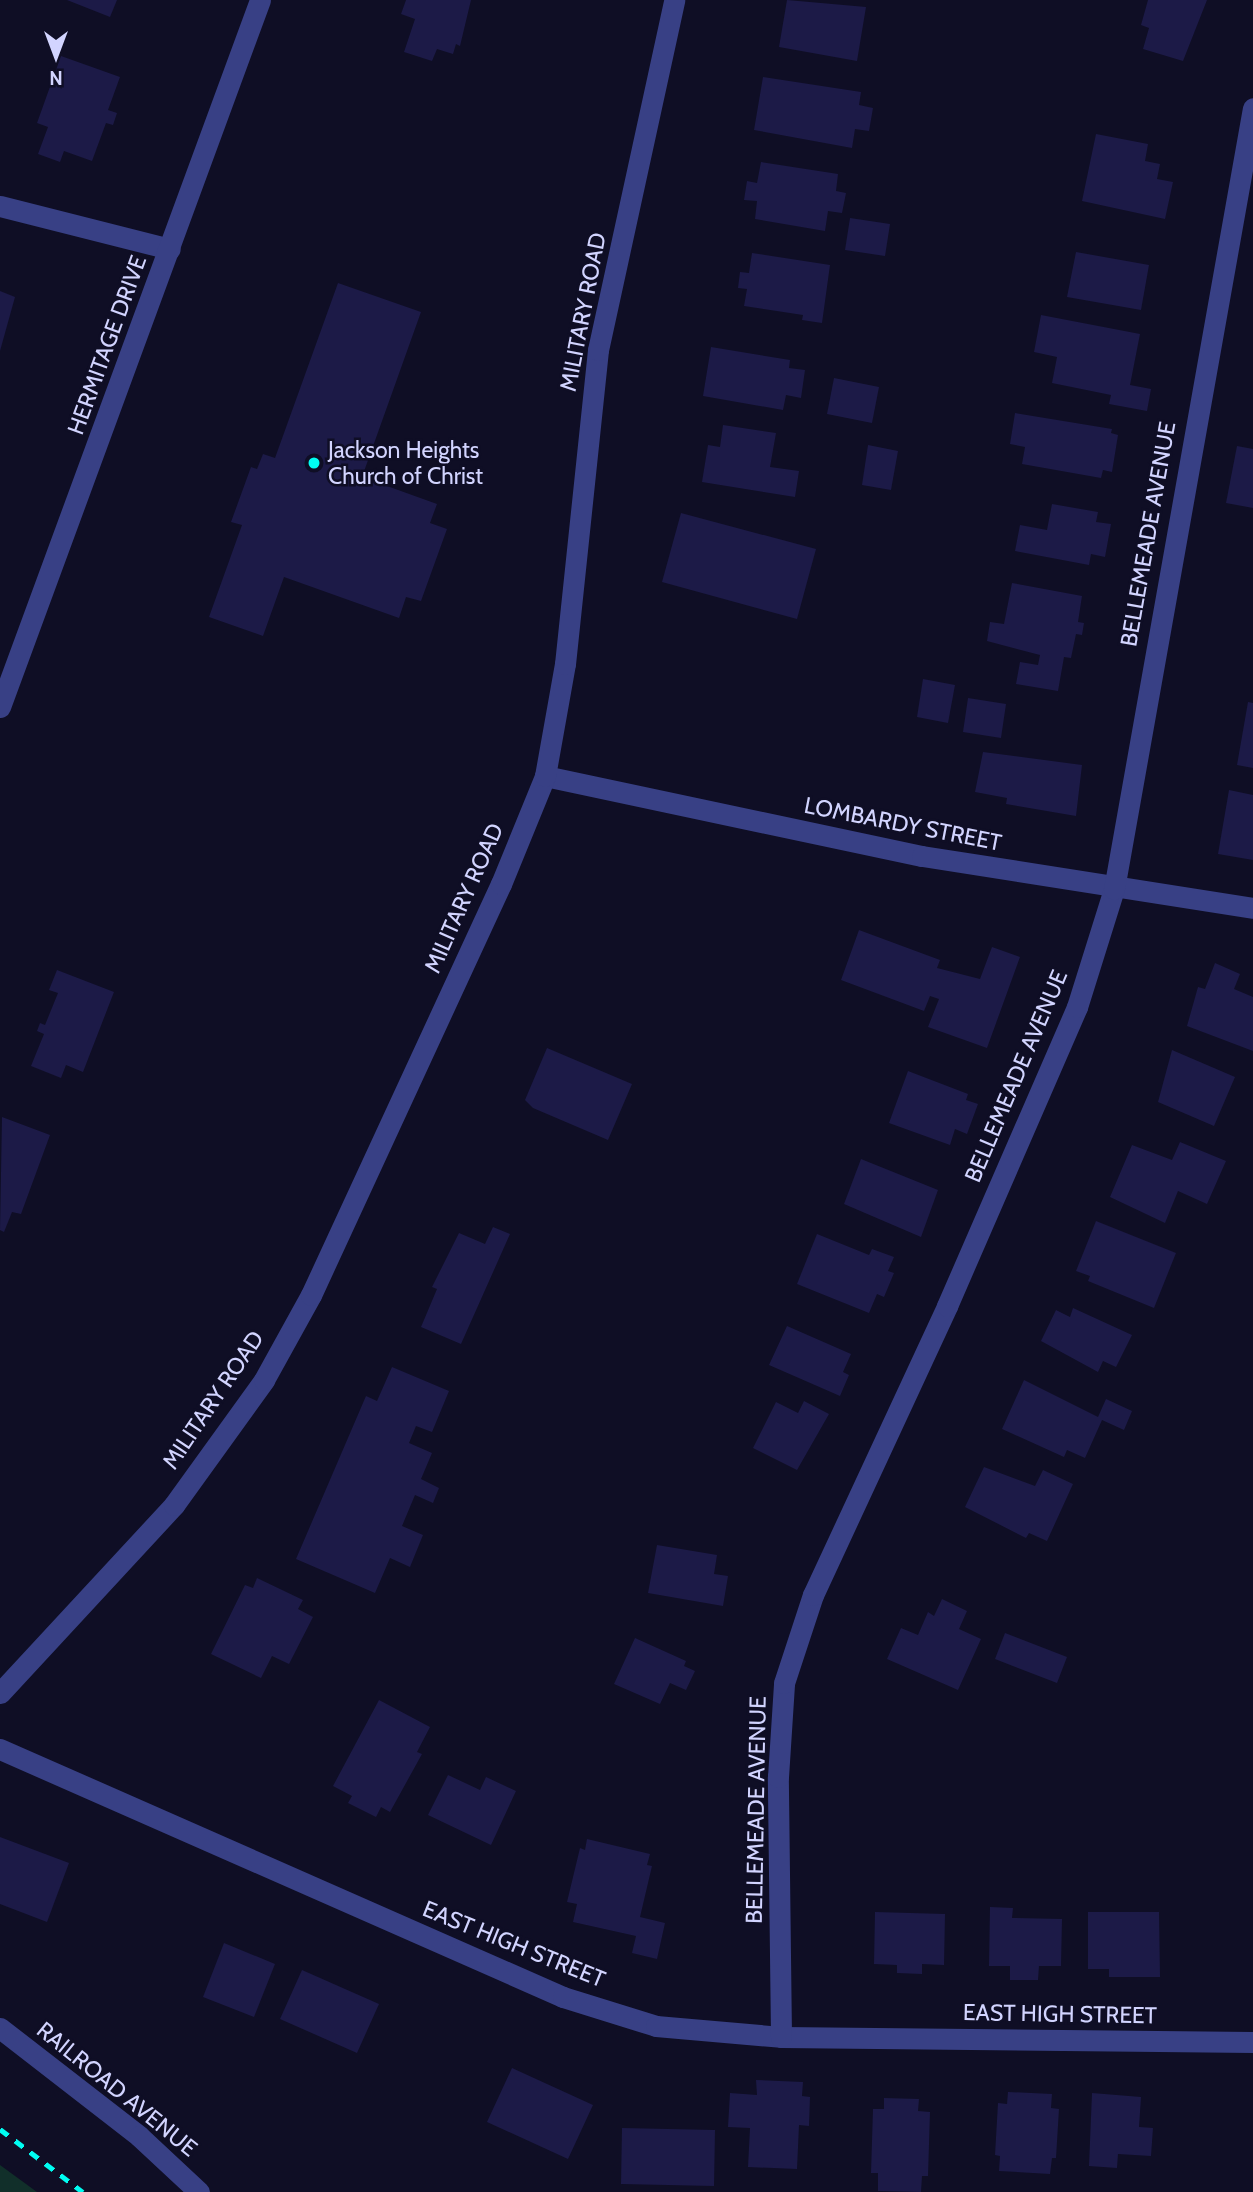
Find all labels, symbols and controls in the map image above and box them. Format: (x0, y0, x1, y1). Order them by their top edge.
north arrow (21, 21, 91, 91)
text: N (49, 66, 63, 89)
street label: MILITARY ROAD (554, 230, 612, 394)
street label: HERMITAGE DRIVE (62, 252, 152, 438)
street label: BELLEMEADE AVENUE (1115, 419, 1181, 649)
place label: Jackson Heights Church of Christ (328, 436, 483, 490)
marker: Jackson Heights Church of Christ (306, 455, 322, 471)
street label: LOMBARDY STREET (802, 791, 1004, 857)
street label: MILITARY ROAD (419, 819, 509, 977)
street label: BELLEMEADE AVENUE (959, 966, 1073, 1186)
street label: MILITARY ROAD (157, 1326, 269, 1474)
street label: BELLEMEADE AVENUE (740, 1696, 772, 1924)
street label: EAST HIGH STREET (419, 1895, 609, 1993)
street label: EAST HIGH STREET (963, 1999, 1157, 2029)
street label: RAILROAD AVENUE (31, 2016, 203, 2162)

